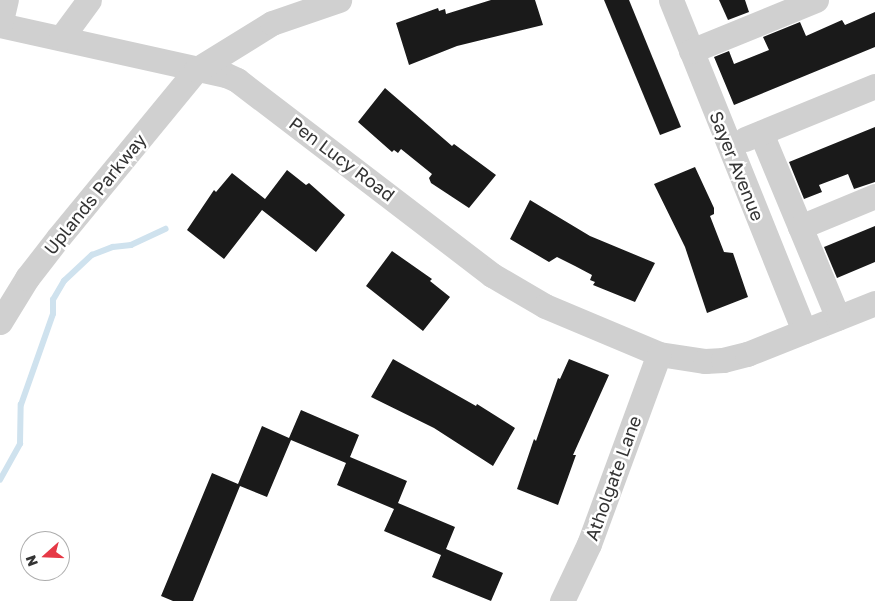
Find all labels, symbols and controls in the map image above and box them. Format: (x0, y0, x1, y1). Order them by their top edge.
street label: Sayer Avenue (705, 108, 769, 224)
street label: Pen Lucy Road (285, 112, 399, 206)
street label: Uplands Parkway (40, 129, 150, 259)
street label: Atholgate Lane (580, 413, 646, 543)
north arrow (20, 531, 70, 581)
text: N (22, 553, 41, 569)

